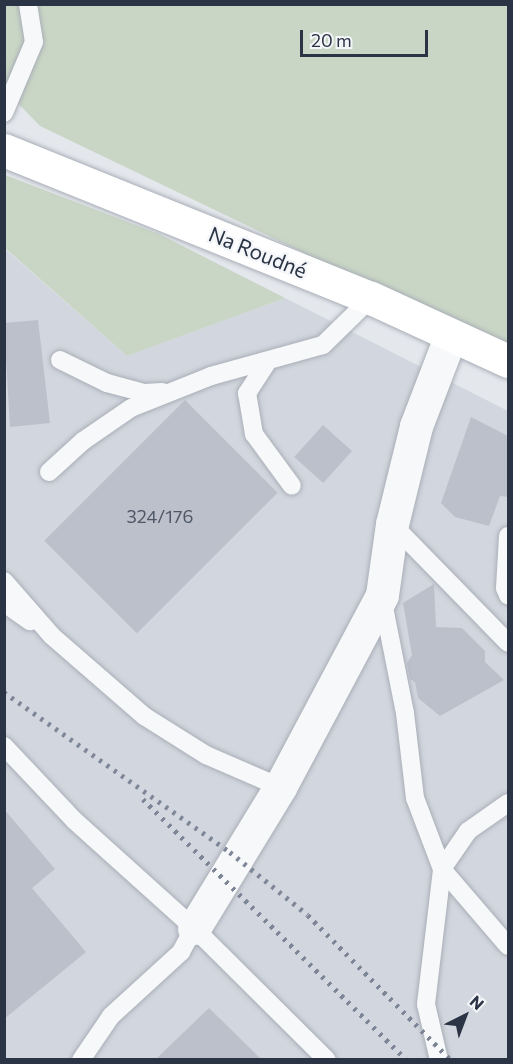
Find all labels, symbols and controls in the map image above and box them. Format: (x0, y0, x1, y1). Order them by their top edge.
scale bar (303, 18, 430, 56)
text: 20 m (311, 29, 352, 51)
street label: Na Roudné (205, 221, 311, 283)
house number: 324/176 (127, 505, 193, 527)
north arrow (435, 986, 495, 1046)
text: N (467, 991, 488, 1013)

